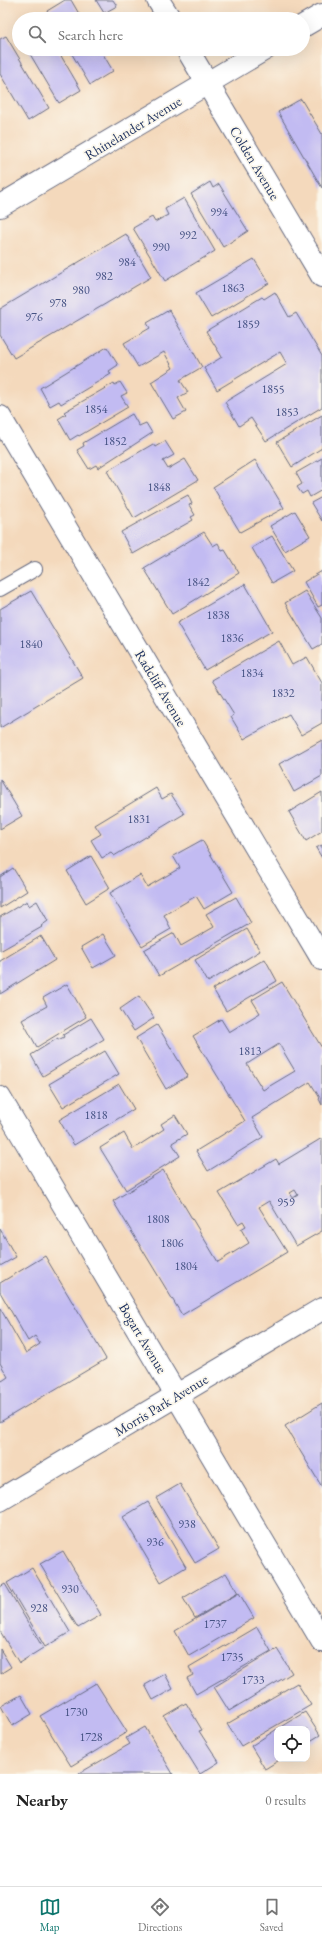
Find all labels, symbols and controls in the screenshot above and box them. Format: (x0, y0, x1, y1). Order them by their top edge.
search box (12, 12, 310, 56)
icon: search (26, 23, 48, 45)
text: Search here (58, 25, 123, 44)
street label: Rhinelander Avenue (81, 92, 185, 164)
street label: Colden Avenue (226, 123, 284, 204)
house number: 994 (210, 204, 228, 220)
house number: 992 (179, 227, 197, 243)
house number: 990 (152, 239, 170, 255)
house number: 984 (118, 254, 136, 270)
house number: 982 (95, 268, 113, 284)
house number: 1863 (221, 280, 245, 296)
house number: 980 (72, 282, 90, 298)
house number: 978 (49, 295, 67, 311)
house number: 976 (25, 309, 43, 325)
house number: 1859 (236, 316, 260, 332)
house number: 1855 (261, 381, 285, 397)
house number: 1854 (84, 401, 108, 417)
house number: 1853 (275, 404, 299, 420)
house number: 1852 (103, 433, 127, 449)
house number: 1848 (147, 479, 171, 495)
house number: 1842 (186, 574, 210, 590)
house number: 1838 (206, 607, 230, 623)
house number: 1836 (220, 630, 244, 646)
house number: 1840 (19, 636, 43, 652)
street label: Radcliff Avenue (131, 646, 191, 730)
house number: 1834 (240, 665, 264, 681)
house number: 1832 (271, 685, 295, 701)
house number: 1831 (127, 811, 151, 827)
house number: 1813 (238, 1043, 262, 1059)
house number: 1818 (84, 1107, 108, 1123)
house number: 959 (277, 1194, 295, 1210)
house number: 1808 (146, 1211, 170, 1227)
house number: 1806 (160, 1235, 184, 1251)
house number: 1804 (174, 1258, 198, 1274)
street label: Bogart Avenue (115, 1300, 171, 1377)
street label: Morris Park Avenue (111, 1370, 212, 1440)
house number: 938 (178, 1516, 196, 1532)
house number: 936 (146, 1534, 164, 1550)
house number: 930 (61, 1581, 79, 1597)
house number: 928 (30, 1600, 48, 1616)
house number: 1737 (203, 1616, 227, 1632)
house number: 1735 (220, 1649, 244, 1665)
house number: 1733 (241, 1672, 265, 1688)
house number: 1730 (64, 1704, 88, 1720)
map controls (274, 1726, 310, 1762)
button: locate (274, 1726, 310, 1762)
house number: 1728 (79, 1729, 103, 1745)
text: Nearby (16, 1789, 68, 1811)
text: 0 results (265, 1792, 306, 1809)
tab: Map (39, 1896, 61, 1934)
tab: Directions (138, 1896, 182, 1934)
tab: Saved (260, 1896, 283, 1934)

